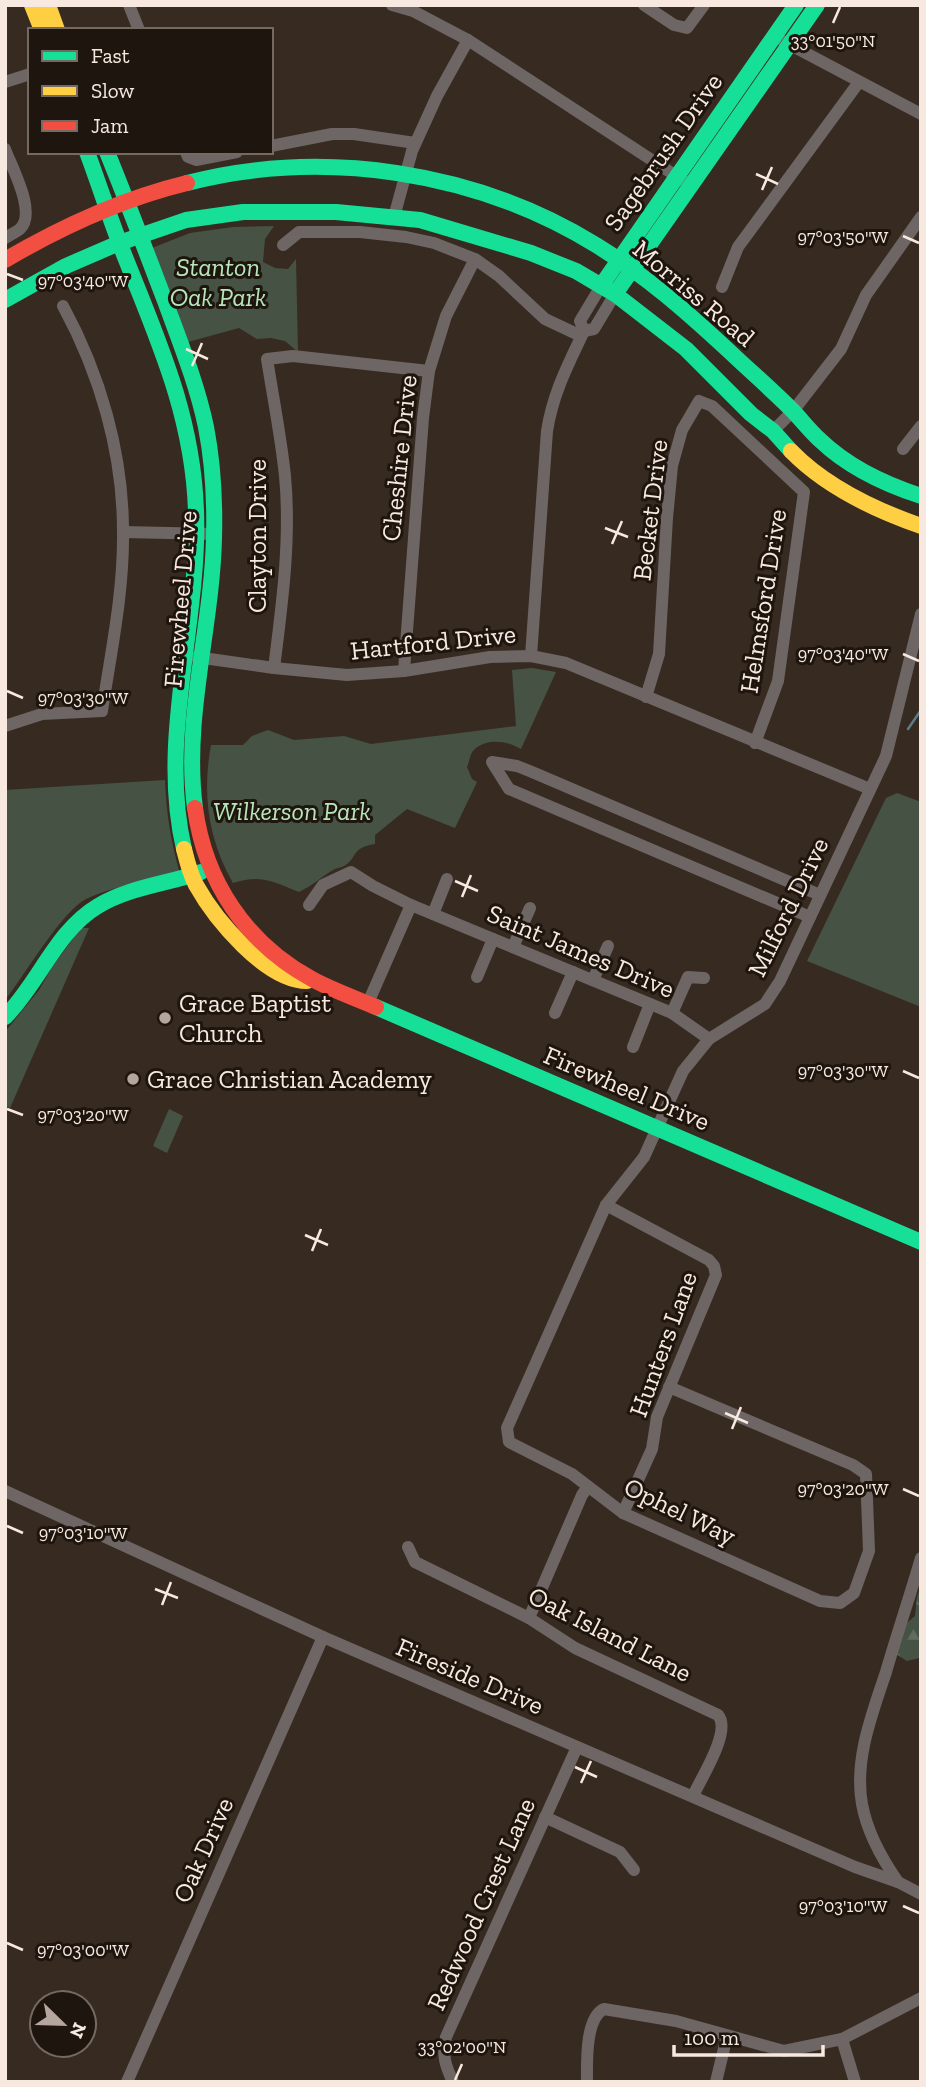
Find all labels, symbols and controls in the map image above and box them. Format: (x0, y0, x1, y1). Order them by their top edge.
legend (28, 28, 273, 154)
text: 33°01'50"N (791, 30, 875, 52)
text: Fast (91, 43, 130, 68)
street label: Sagebrush Drive (597, 67, 729, 237)
text: Slow (91, 78, 134, 103)
text: Jam (91, 113, 128, 138)
text: 97°03'50"W (798, 226, 889, 248)
street label: Morriss Road (627, 233, 761, 353)
park label: Stanton Oak Park (170, 251, 266, 313)
text: 97°03'40"W (38, 270, 129, 292)
street label: Cheshire Drive (374, 373, 424, 543)
street label: Becket Drive (625, 438, 675, 582)
street label: Clayton Drive (241, 459, 273, 613)
street label: Helmsford Drive (733, 507, 793, 695)
street label: Firewheel Drive (156, 509, 204, 689)
street label: Hartford Drive (349, 617, 517, 667)
text: 97°03'40"W (798, 643, 889, 665)
text: 97°03'30"W (38, 687, 128, 709)
park label: Wilkerson Park (213, 795, 371, 827)
street label: Milford Drive (741, 832, 835, 982)
street label: Saint James Drive (482, 897, 680, 1005)
place label: Grace Baptist Church (179, 987, 331, 1049)
marker: Grace Baptist Church (157, 1010, 173, 1026)
street label: Firewheel Drive (539, 1039, 715, 1137)
text: 97°03'30"W (798, 1060, 888, 1082)
place label: Grace Christian Academy (147, 1063, 432, 1095)
marker: Grace Christian Academy (125, 1071, 141, 1087)
text: 97°03'20"W (38, 1104, 129, 1126)
street label: Hunters Lane (622, 1267, 704, 1421)
street label: Ophel Way (619, 1470, 742, 1552)
text: 97°03'20"W (798, 1478, 889, 1500)
text: 97°03'10"W (39, 1522, 127, 1544)
street label: Oak Island Lane (523, 1579, 697, 1689)
street label: Fireside Drive (391, 1631, 549, 1721)
street label: Oak Drive (166, 1792, 240, 1908)
street label: Redwood Crest Lane (420, 1793, 542, 2015)
text: 97°03'10"W (799, 1895, 887, 1917)
text: 97°03'00"W (37, 1939, 129, 1961)
north arrow (28, 1989, 98, 2059)
scale bar (674, 2014, 823, 2058)
text: N (65, 2019, 92, 2042)
text: 100 m (684, 2025, 739, 2050)
text: 33°02'00"N (418, 2036, 506, 2058)

